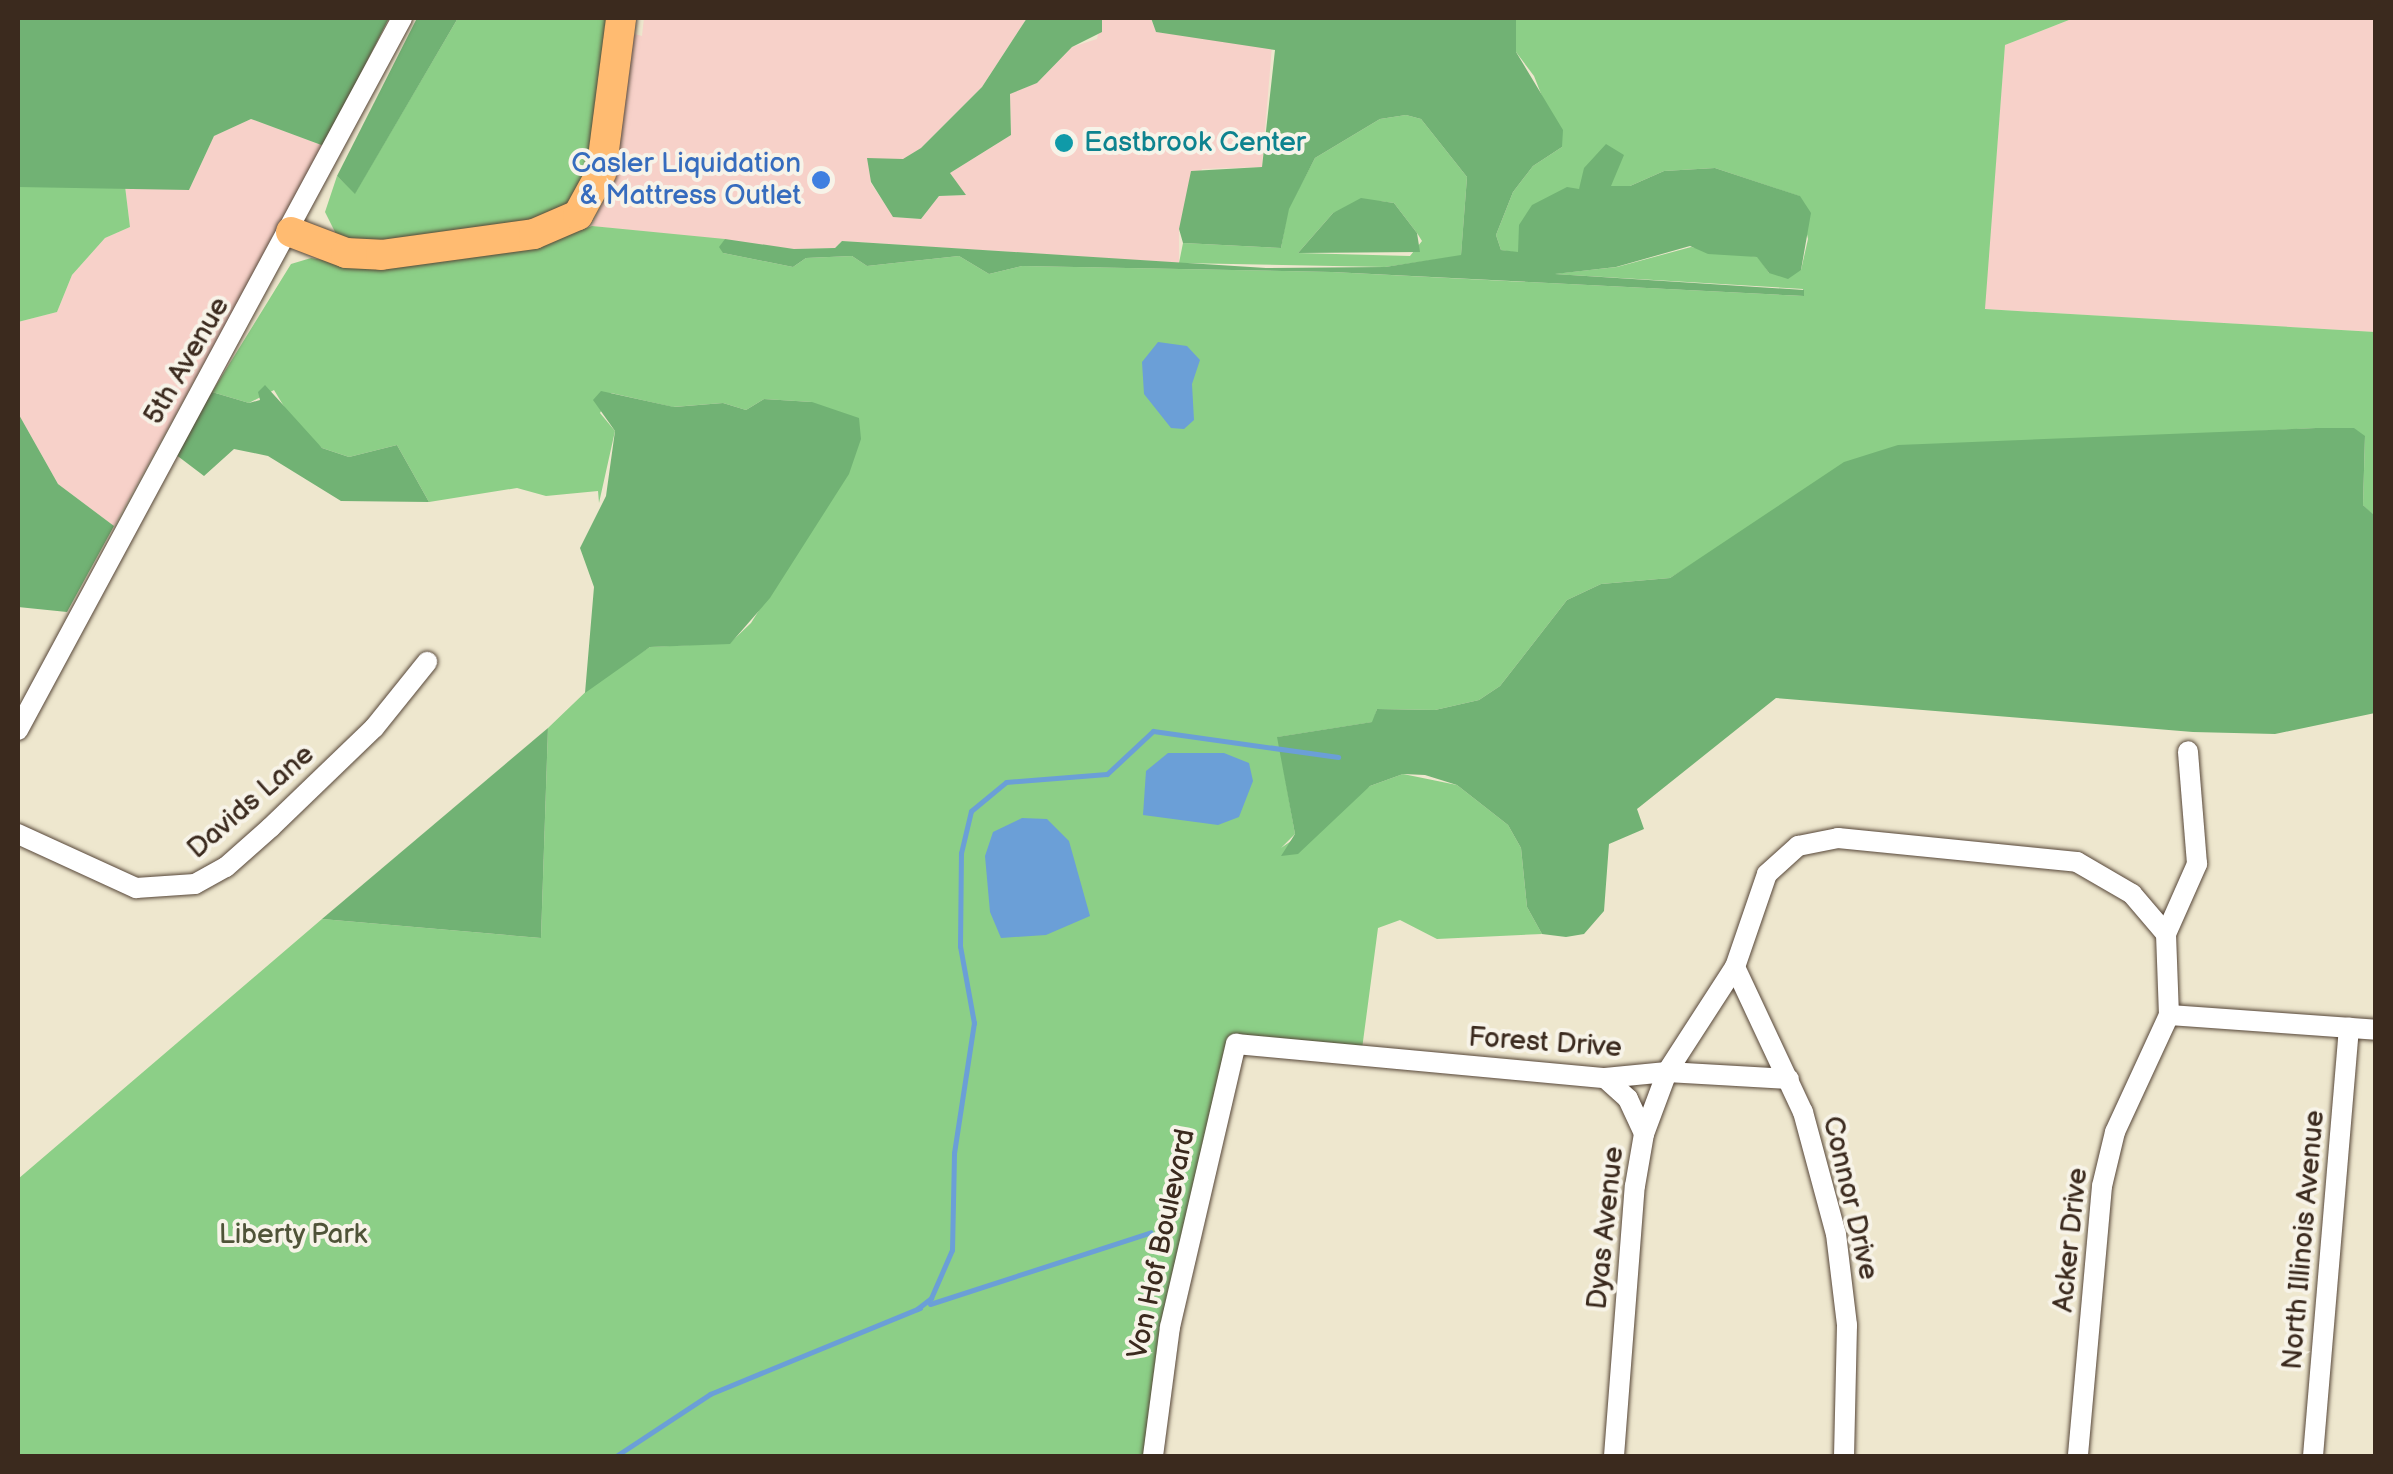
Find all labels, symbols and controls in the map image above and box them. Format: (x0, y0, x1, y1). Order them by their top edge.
place label: Eastbrook Center (1084, 126, 1306, 160)
marker: Eastbrook Center (1053, 132, 1075, 154)
place label: Casler Liquidation & Mattress Outlet (571, 147, 801, 213)
marker: Casler Liquidation & Mattress Outlet (810, 169, 832, 191)
street label: 5th Avenue (137, 291, 237, 431)
street label: Davids Lane (181, 738, 321, 866)
street label: Forest Drive (1467, 1021, 1623, 1065)
street label: North Illinois Avenue (2276, 1109, 2332, 1371)
street label: Connor Drive (1815, 1113, 1885, 1283)
street label: Von Hof Boulevard (1121, 1126, 1203, 1362)
street label: Dyas Avenue (1581, 1145, 1631, 1311)
street label: Acker Drive (2047, 1166, 2095, 1314)
park label: Liberty Park (218, 1218, 368, 1252)

